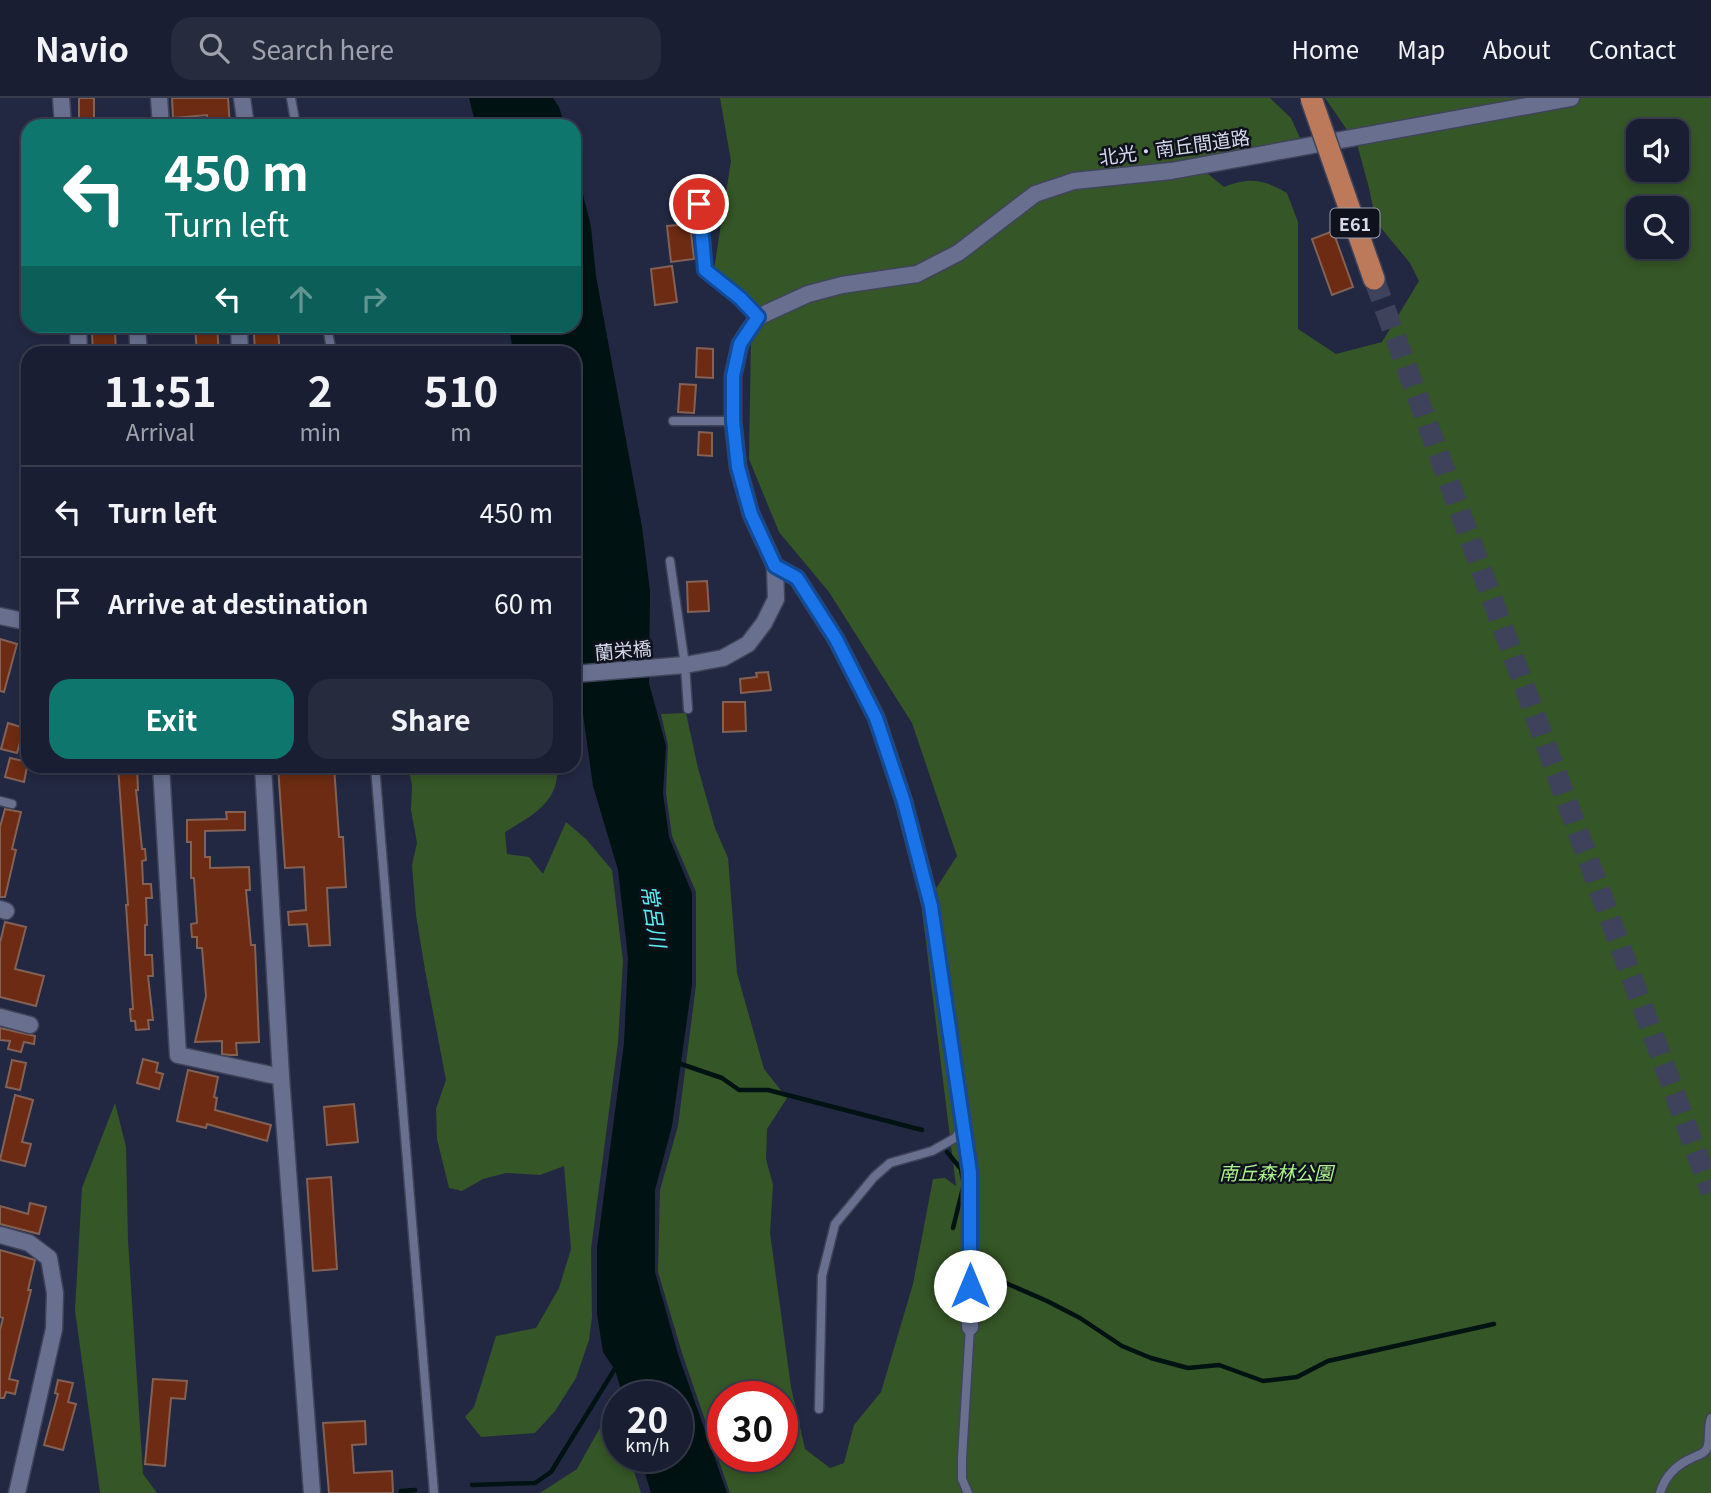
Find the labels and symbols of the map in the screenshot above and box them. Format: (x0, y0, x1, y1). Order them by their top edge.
street label: 北光・南丘間道路 (1097, 122, 1251, 170)
pin (669, 174, 729, 234)
road number: E61 (1330, 208, 1380, 238)
street label: 蘭栄橋 (593, 633, 653, 665)
water label: 常呂川 (635, 883, 675, 951)
park label: 南丘森林公園 (1219, 1158, 1336, 1185)
position arrow (933, 1249, 1007, 1323)
speed limit sign: 30 (707, 1381, 798, 1472)

